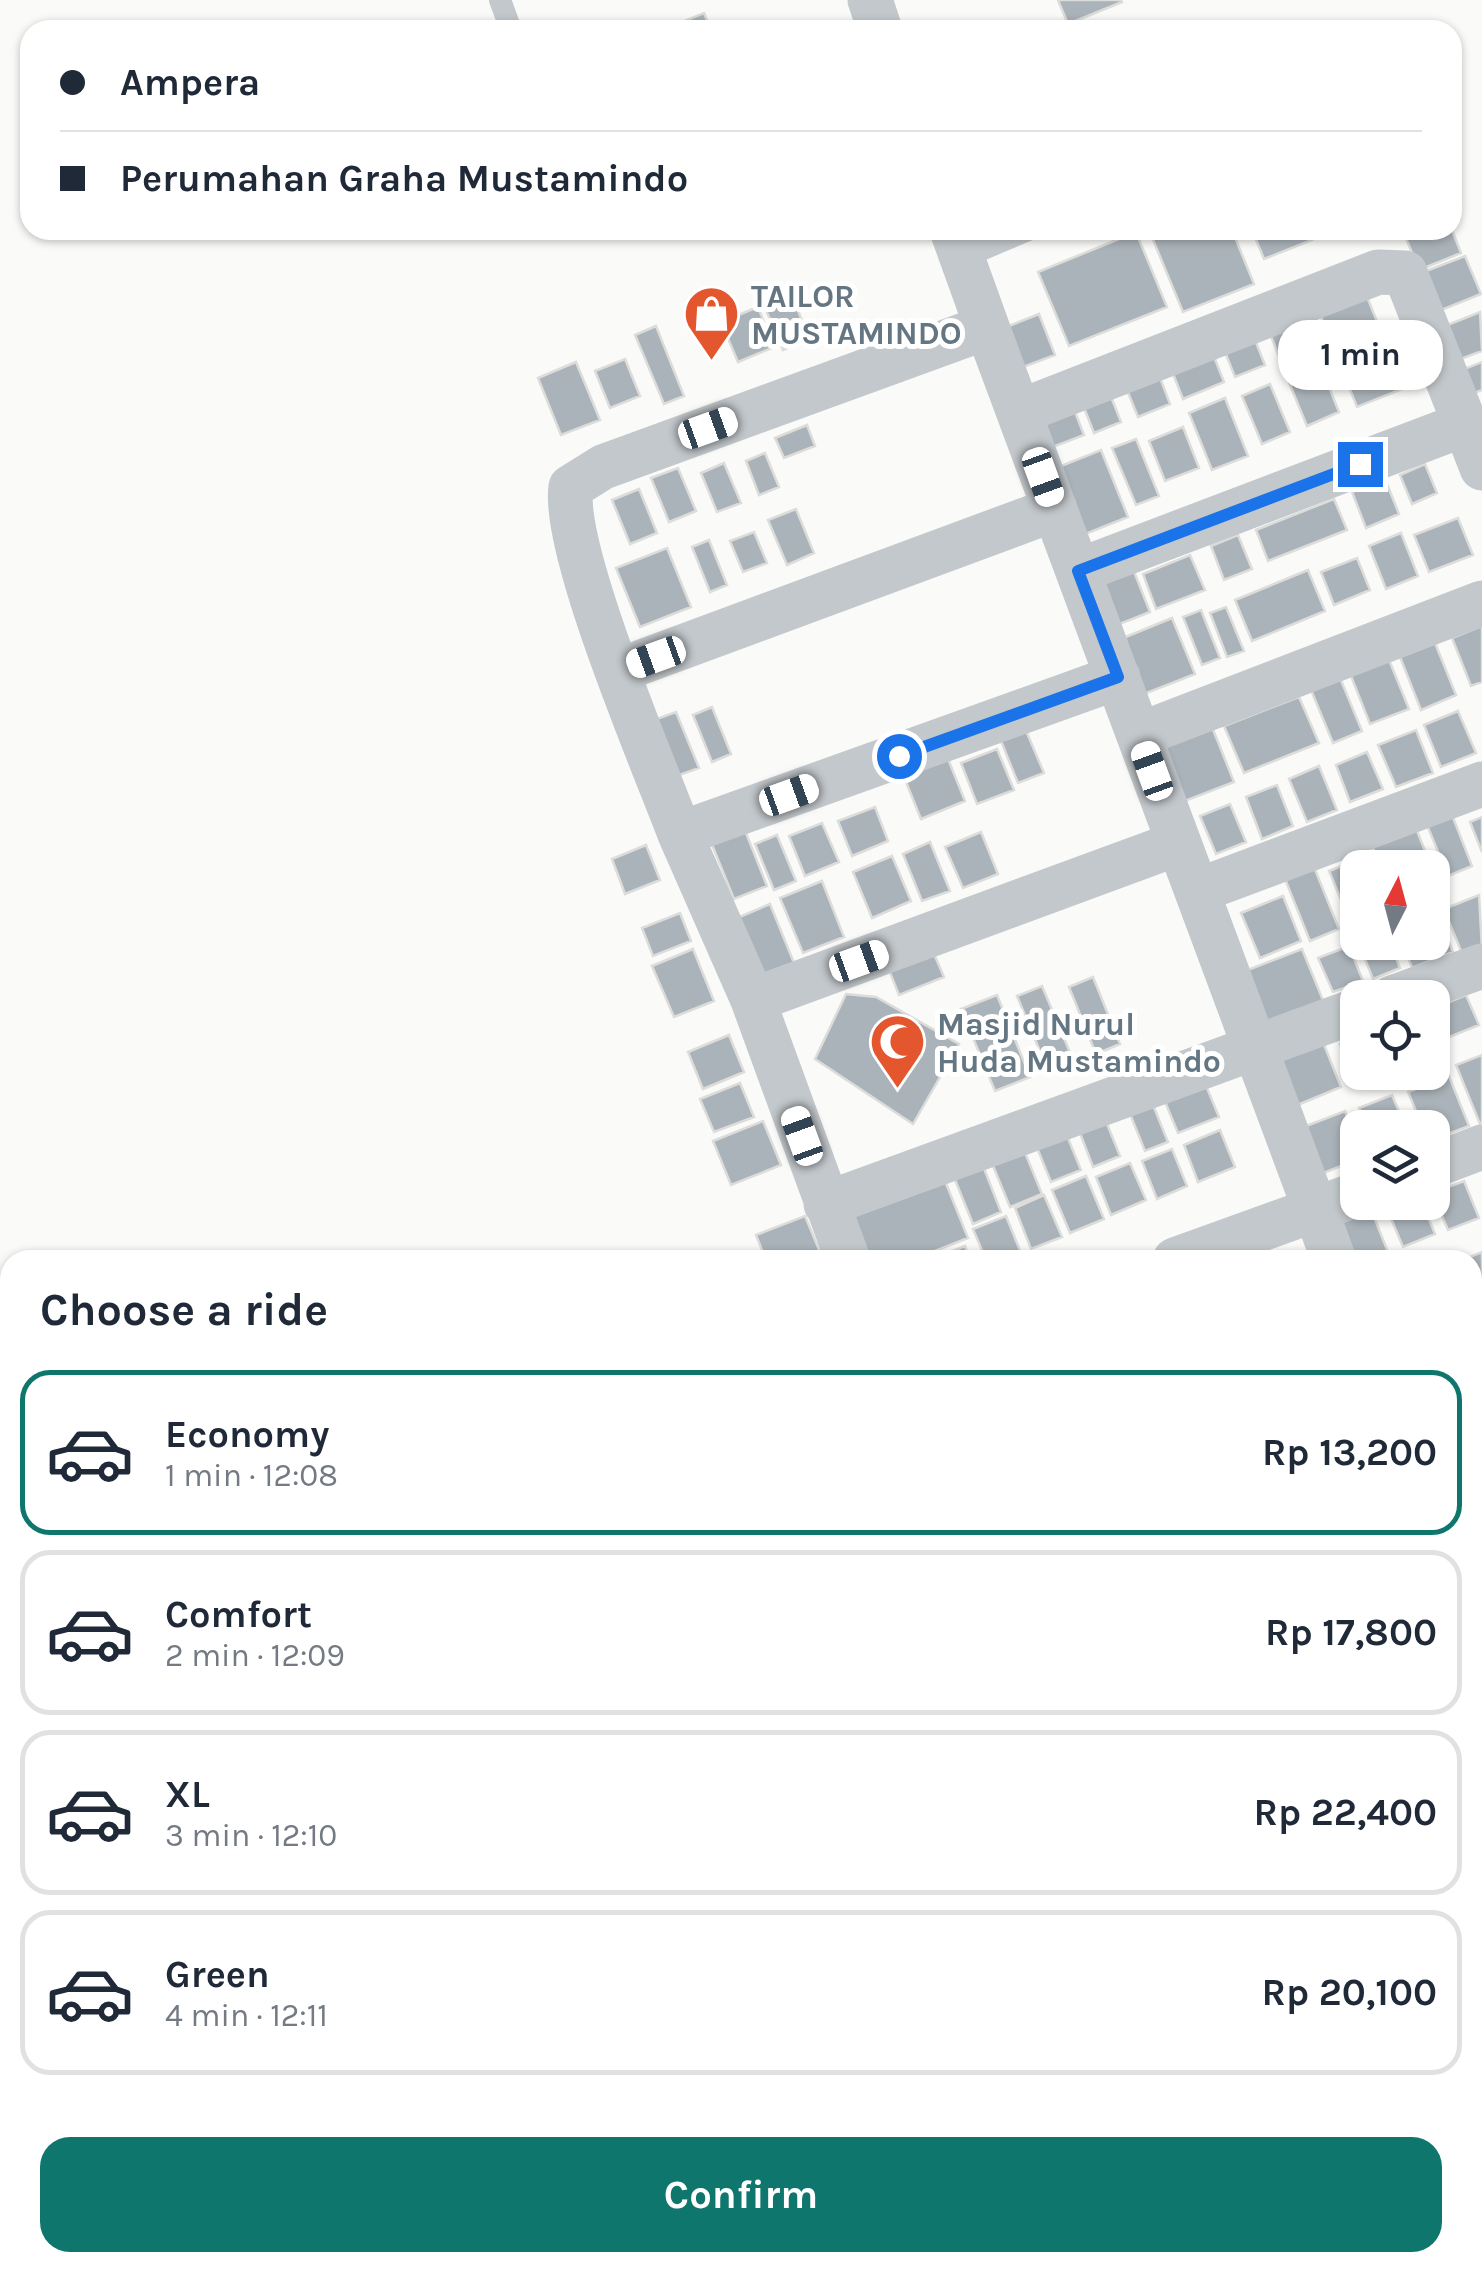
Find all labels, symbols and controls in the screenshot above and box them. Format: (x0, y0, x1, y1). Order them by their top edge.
text: Ampera (120, 60, 260, 105)
text: Perumahan Graha Mustamindo (120, 156, 688, 201)
place label: TAILOR MUSTAMINDO (751, 278, 962, 352)
shop icon: TAILOR MUSTAMINDO (682, 284, 742, 363)
callout: 1 min (1278, 319, 1442, 389)
text: 1 min (1320, 336, 1401, 373)
car (675, 404, 741, 452)
route end (1338, 442, 1383, 487)
car (1019, 444, 1067, 510)
car (623, 633, 689, 681)
route start (877, 734, 922, 779)
car (1128, 738, 1176, 804)
car (756, 771, 822, 819)
north arrow (1340, 850, 1450, 960)
map controls (1340, 850, 1450, 1220)
car (826, 937, 892, 985)
button: locate (1340, 980, 1450, 1090)
place label: Masjid Nurul Huda Mustamindo (937, 1006, 1221, 1080)
mosque icon: Masjid Nurul Huda Mustamindo (868, 1012, 928, 1091)
car (778, 1103, 826, 1169)
button: layers (1340, 1110, 1450, 1220)
text: Choose a ride (40, 1284, 328, 1336)
icon: car (45, 1408, 135, 1498)
text: Economy (165, 1412, 329, 1457)
text: Rp 13,200 (1262, 1430, 1437, 1475)
text: 1 min · 12:08 (165, 1457, 338, 1494)
icon: car (45, 1588, 135, 1678)
text: Comfort (165, 1592, 312, 1637)
text: Rp 17,800 (1265, 1610, 1437, 1655)
text: 2 min · 12:09 (165, 1637, 345, 1674)
icon: car (45, 1768, 135, 1858)
text: XL (165, 1772, 210, 1817)
text: Rp 22,400 (1253, 1790, 1437, 1835)
text: 3 min · 12:10 (165, 1817, 337, 1854)
icon: car (45, 1948, 135, 2038)
text: Green (165, 1952, 270, 1997)
text: Rp 20,100 (1261, 1970, 1437, 2015)
text: 4 min · 12:11 (165, 1997, 328, 2034)
button: Confirm (40, 2137, 1442, 2252)

